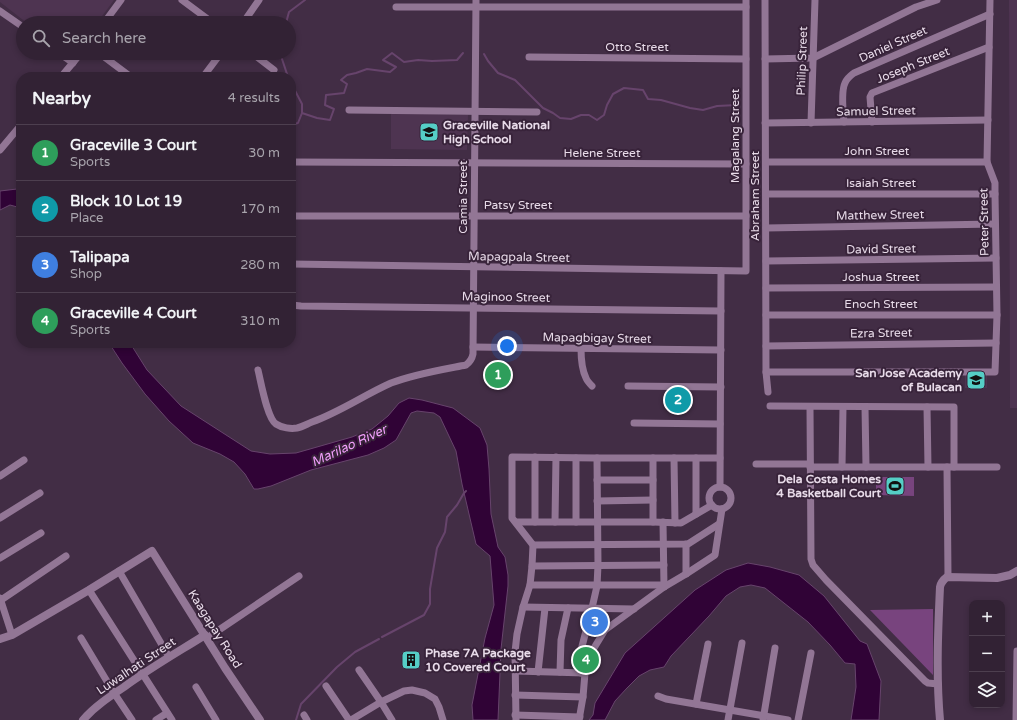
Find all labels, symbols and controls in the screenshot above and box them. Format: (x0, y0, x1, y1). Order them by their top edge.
search box (16, 16, 296, 60)
street label: Daniel Street (857, 23, 930, 65)
street label: Philip Street (794, 26, 810, 96)
icon: search (30, 27, 52, 49)
text: Search here (62, 29, 146, 47)
street label: Otto Street (605, 40, 669, 54)
street label: Joseph Street (874, 44, 952, 86)
text: Nearby (32, 88, 91, 109)
street label: Magalang Street (728, 88, 742, 183)
text: 4 results (228, 90, 280, 106)
street label: Samuel Street (836, 103, 916, 119)
place label: Graceville National High School (443, 118, 550, 147)
school or university icon: Graceville National High School (418, 121, 440, 143)
text: Graceville 3 Court (70, 136, 197, 154)
street label: John Street (845, 144, 910, 158)
text: 1 (41, 145, 49, 161)
text: 30 m (248, 145, 280, 161)
street label: Helene Street (564, 146, 641, 160)
street label: Abraham Street (748, 150, 762, 241)
text: Sports (70, 154, 110, 170)
street label: Camia Street (456, 160, 470, 234)
street label: Isaiah Street (846, 176, 917, 190)
street label: Peter Street (976, 187, 992, 256)
text: Block 10 Lot 19 (70, 192, 182, 210)
street label: Patsy Street (484, 198, 553, 212)
text: 2 (41, 201, 49, 217)
text: 170 m (240, 201, 280, 217)
street label: Matthew Street (836, 207, 925, 223)
text: Place (70, 210, 103, 226)
street label: David Street (846, 241, 916, 257)
text: Talipapa (70, 248, 130, 266)
street label: Mapagpala Street (468, 249, 570, 265)
text: 3 (41, 257, 49, 273)
text: 280 m (240, 257, 280, 273)
text: Shop (70, 266, 102, 282)
street label: Joshua Street (842, 270, 920, 284)
street label: Maginoo Street (462, 289, 551, 305)
street label: Enoch Street (844, 297, 918, 311)
text: Graceville 4 Court (70, 304, 197, 322)
text: 4 (41, 313, 49, 329)
text: 310 m (240, 313, 280, 329)
text: Sports (70, 322, 110, 338)
street label: Ezra Street (850, 325, 913, 341)
street label: Mapagbigay Street (542, 330, 652, 346)
your location (497, 336, 517, 356)
pin: 1 (485, 360, 511, 390)
place label: San Jose Academy of Bulacan (855, 366, 963, 394)
school or university icon: San Jose Academy of Bulacan (965, 369, 987, 391)
pin: 2 (665, 385, 691, 415)
water label: Marilao River (309, 421, 391, 470)
place label: Dela Costa Homes 4 Basketball Court (776, 472, 881, 500)
sports icon: Dela Costa Homes 4 Basketball Court (884, 475, 906, 497)
street label: Kaagapay Road (185, 587, 245, 671)
map controls (969, 600, 1005, 708)
button: + (969, 600, 1005, 636)
pin: 3 (582, 607, 608, 637)
street label: Luwalhati Street (94, 634, 179, 698)
button: − (969, 636, 1005, 672)
pin: 4 (573, 645, 599, 675)
place label: Phase 7A Package 10 Covered Court (425, 646, 531, 674)
building icon: Phase 7A Package 10 Covered Court (400, 649, 422, 671)
button: layers (969, 672, 1005, 708)

